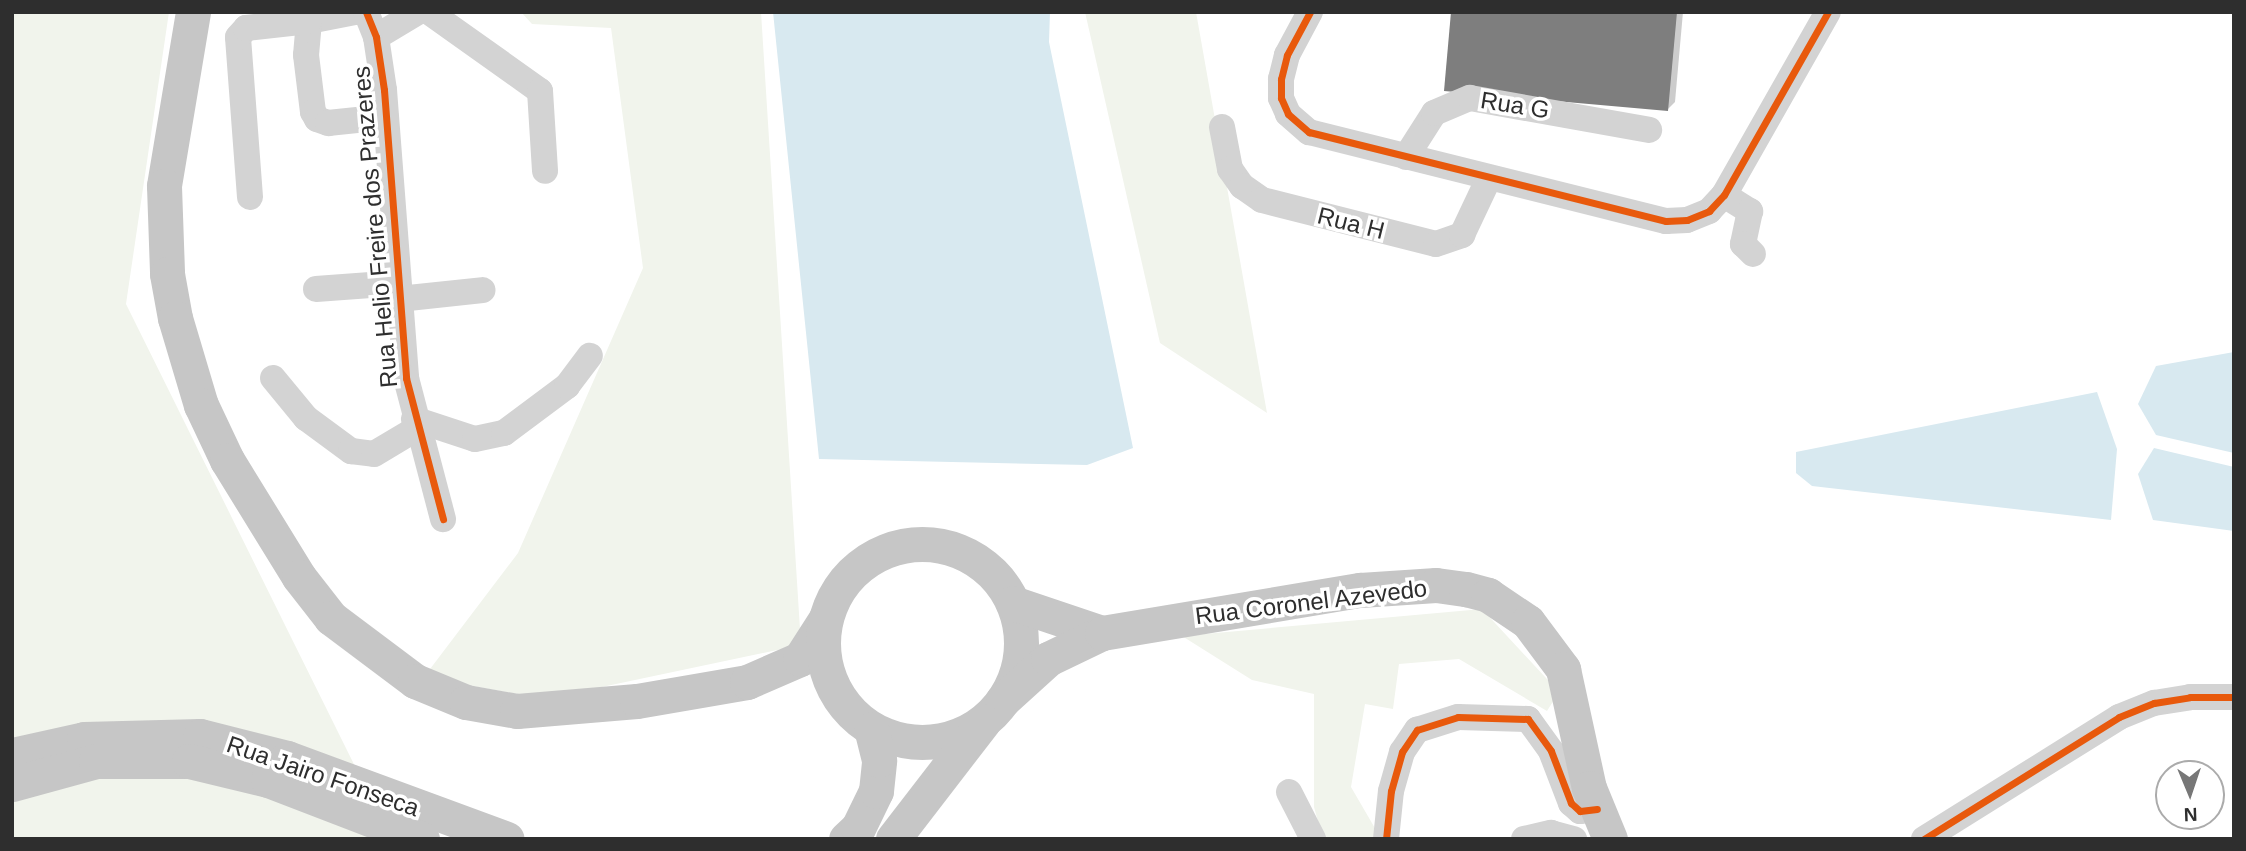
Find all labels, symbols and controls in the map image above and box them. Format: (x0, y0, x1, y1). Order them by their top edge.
street label: Rua Helio Freire dos Prazeres (347, 65, 403, 389)
street label: Rua G (1478, 85, 1552, 125)
street label: Rua H (1315, 201, 1387, 245)
street label: Rua Coronel Azevedo (1193, 573, 1429, 631)
street label: Rua Jairo Fonseca (223, 730, 423, 822)
north arrow (2155, 760, 2225, 830)
text: N (2183, 804, 2198, 825)

